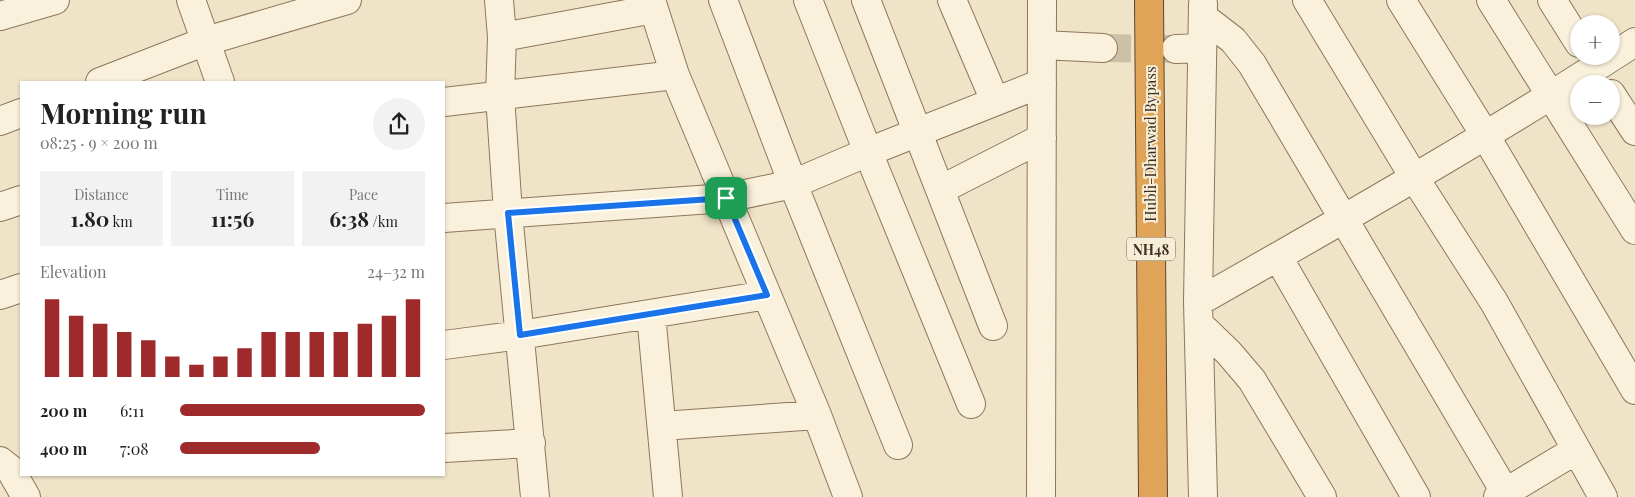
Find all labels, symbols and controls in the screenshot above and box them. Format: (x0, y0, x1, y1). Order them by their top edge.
map controls (1570, 15, 1620, 125)
button: + (1570, 15, 1620, 65)
street label: Hubli-Dharwad Bypass (1140, 66, 1160, 222)
button: − (1570, 75, 1620, 125)
text: Morning run (40, 94, 207, 131)
button: share (373, 98, 425, 150)
text: 08:25 · 9 × 200 m (40, 132, 158, 153)
pin (705, 177, 747, 219)
icon: arrive (712, 184, 740, 212)
text: Distance (74, 185, 129, 204)
text: Time (216, 185, 249, 204)
text: Pace (349, 185, 378, 204)
text: 1.80 (70, 204, 109, 232)
text: 11:56 (211, 204, 254, 232)
text: 6:38 (329, 204, 369, 232)
text: km (109, 212, 133, 231)
text: /km (369, 212, 398, 231)
road number: NH48 (1127, 238, 1175, 260)
text: Elevation (40, 261, 107, 282)
text: 24–32 m (367, 261, 425, 282)
text: 200 m (40, 400, 87, 421)
text: 6:11 (120, 400, 144, 421)
text: 400 m (40, 438, 87, 459)
text: 7:08 (120, 438, 149, 459)

